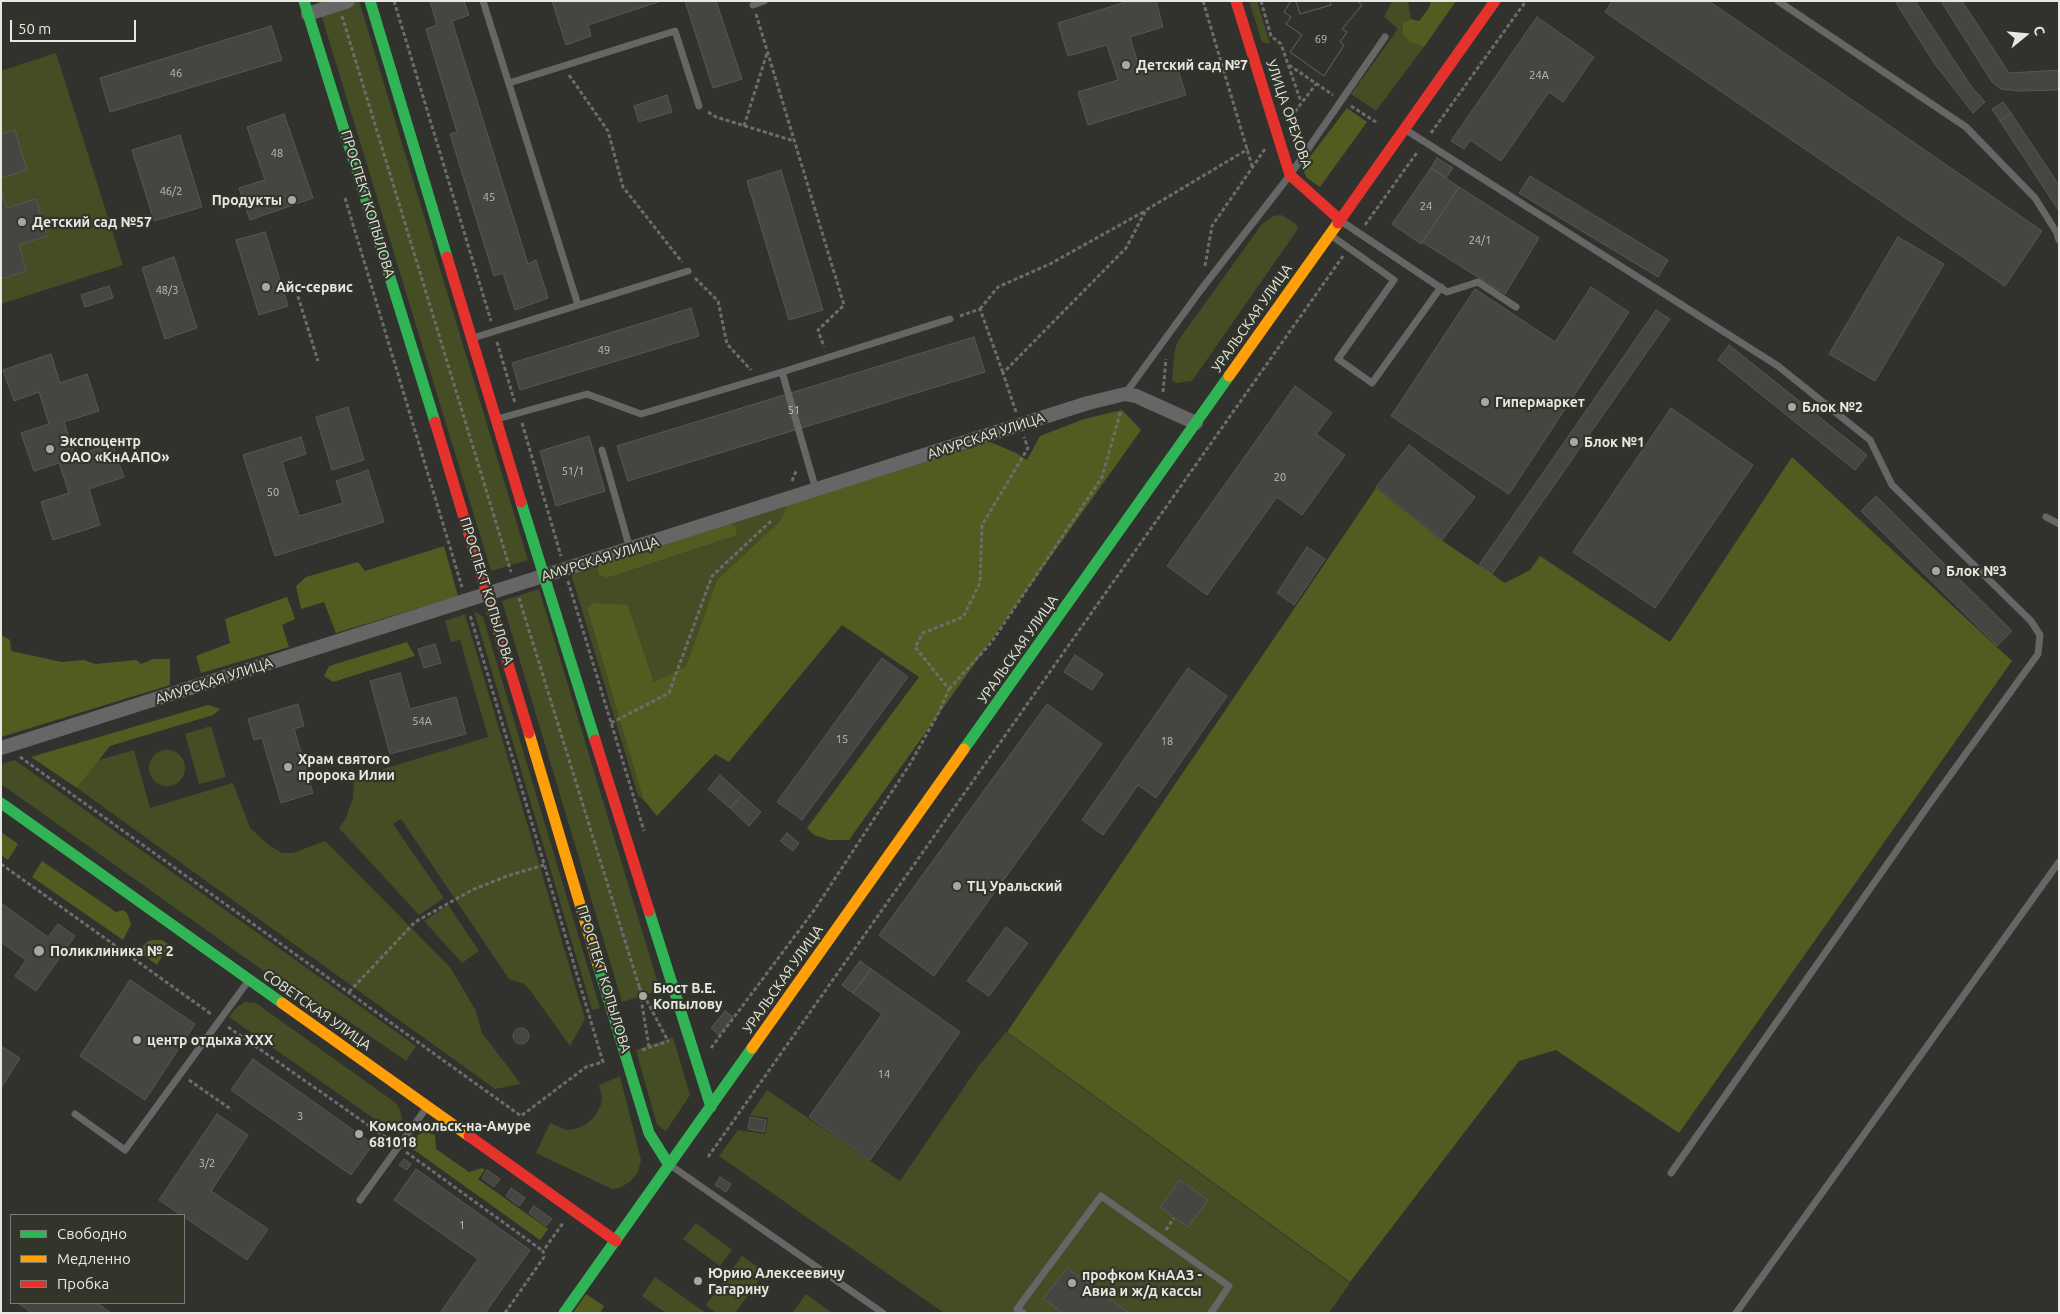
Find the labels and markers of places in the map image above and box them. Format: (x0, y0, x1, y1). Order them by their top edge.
place label: Детский сад №7 (1136, 57, 1248, 73)
marker: Детский сад №7 (1120, 59, 1132, 71)
place label: Продукты (212, 192, 282, 208)
marker: Продукты (286, 194, 298, 206)
place label: Детский сад №57 (32, 214, 152, 230)
marker: Детский сад №57 (16, 216, 28, 228)
place label: Айс-сервис (276, 279, 353, 295)
marker: Айс-сервис (260, 281, 272, 293)
place label: Гипермаркет (1495, 394, 1585, 410)
marker: Гипермаркет (1479, 396, 1491, 408)
place label: Блок №2 (1802, 399, 1863, 415)
marker: Блок №2 (1786, 401, 1798, 413)
place label: Экспоцентр ОАО «КнААПО» (60, 433, 169, 466)
place label: Блок №1 (1584, 434, 1645, 450)
marker: Блок №1 (1568, 436, 1580, 448)
marker: Экспоцентр ОАО «КнААПО» (44, 443, 56, 455)
place label: Блок №3 (1946, 563, 2007, 579)
marker: Блок №3 (1930, 565, 1942, 577)
place label: Храм святого пророка Илии (298, 751, 395, 784)
marker: Храм святого пророка Илии (282, 761, 294, 773)
place label: ТЦ Уральский (967, 878, 1062, 894)
marker: ТЦ Уральский (951, 880, 963, 892)
place label: Поликлиника № 2 (50, 943, 174, 959)
marker: Поликлиника № 2 (32, 944, 46, 958)
place label: Бюст В.Е. Копылову (653, 980, 722, 1012)
marker: Бюст В.Е. Копылову (637, 990, 649, 1002)
place label: центр отдыха ХХХ (147, 1032, 273, 1048)
marker: центр отдыха ХХХ (131, 1034, 143, 1046)
place label: Комсомольск-на-Амуре 681018 (369, 1118, 531, 1150)
marker: Комсомольск-на-Амуре 681018 (353, 1128, 365, 1140)
place label: Юрию Алексеевичу Гагарину (708, 1265, 845, 1298)
place label: профком КнААЗ - Авиа и ж/д кассы (1082, 1267, 1202, 1300)
marker: Юрию Алексеевичу Гагарину (692, 1275, 704, 1287)
marker: профком КнААЗ - Авиа и ж/д кассы (1066, 1277, 1078, 1289)

